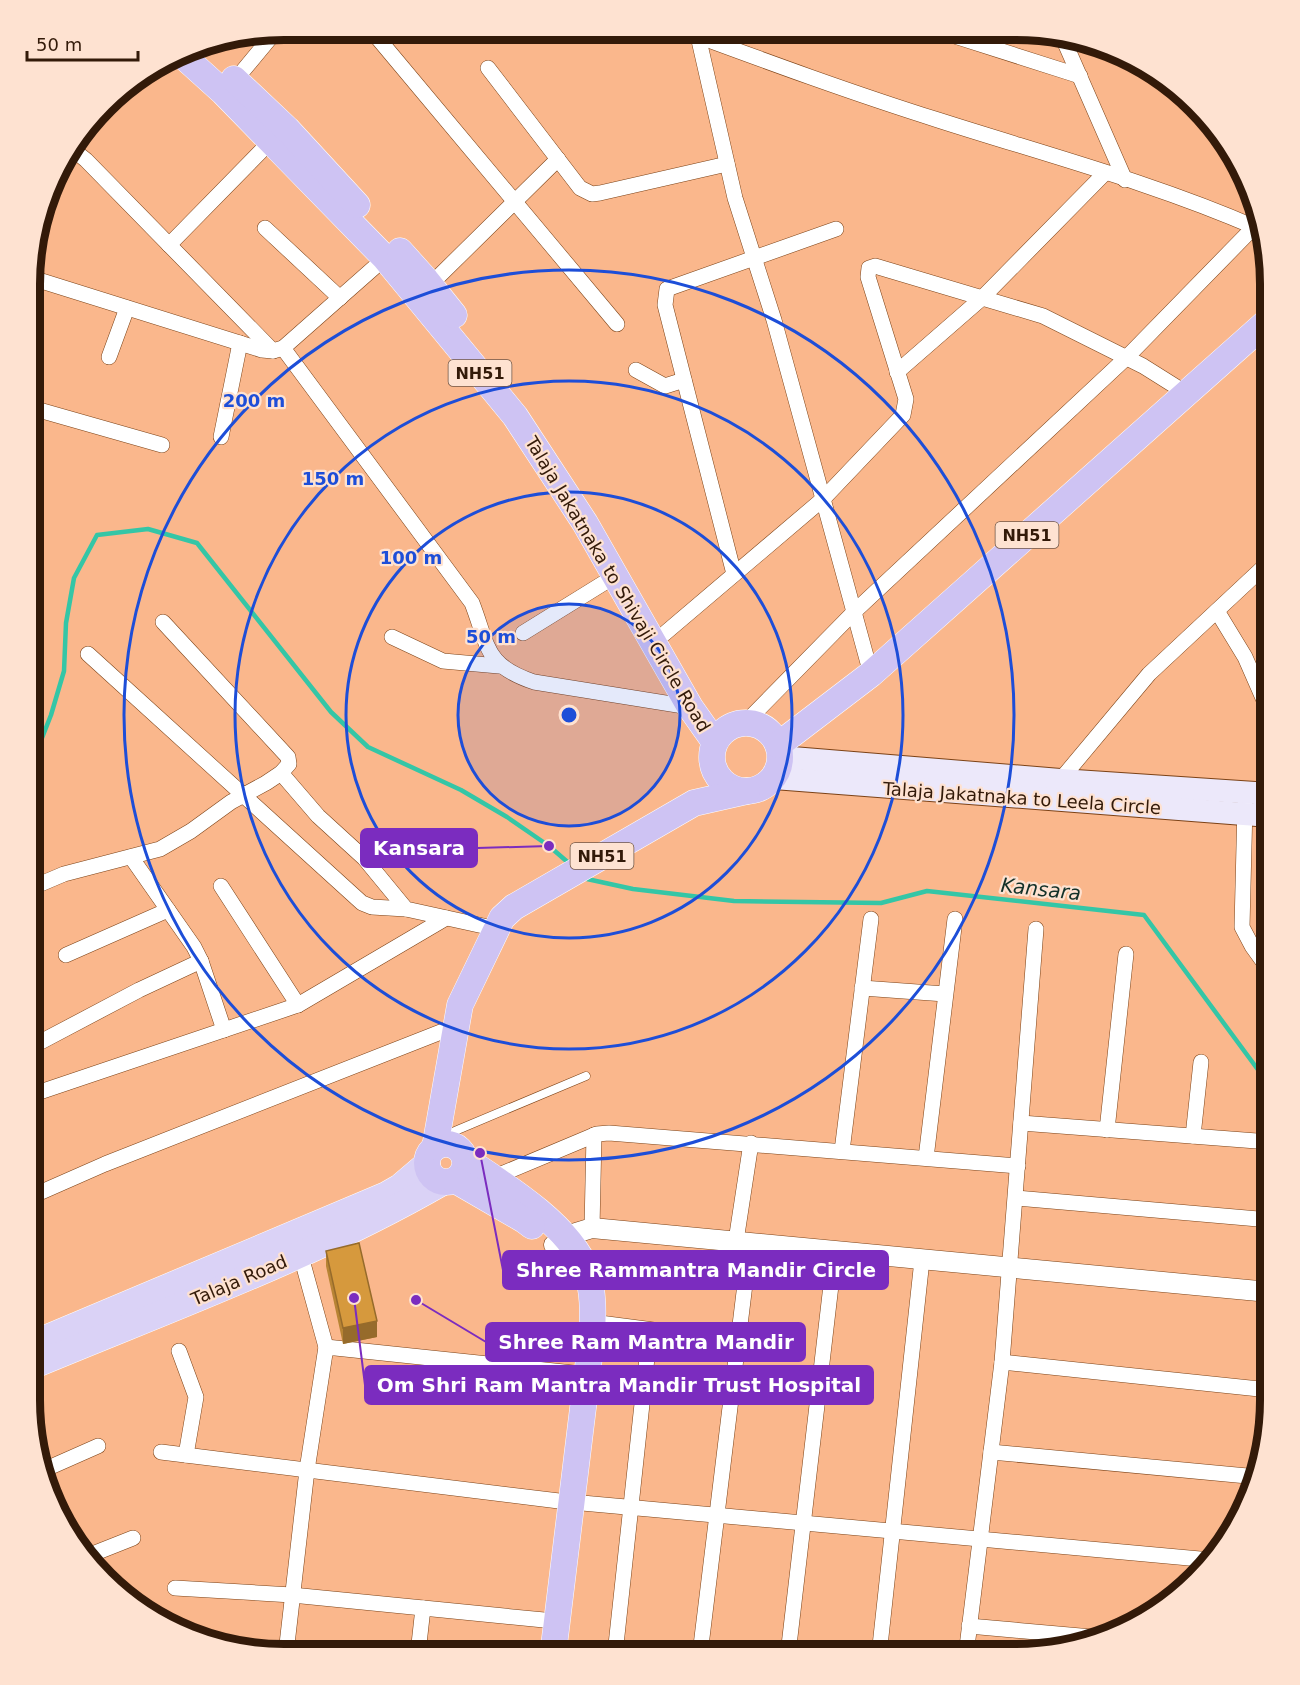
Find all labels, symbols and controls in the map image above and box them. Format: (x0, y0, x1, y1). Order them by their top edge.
scale bar (27, 24, 138, 62)
text: 50 m (36, 34, 82, 55)
road number: NH51 (448, 360, 512, 386)
text: 200 m (223, 390, 285, 411)
street label: Talaja Jakatnaka to Shivaji Circle Road (521, 432, 715, 736)
text: 150 m (302, 468, 364, 489)
road number: NH51 (996, 522, 1058, 548)
text: 100 m (380, 547, 442, 568)
text: 50 m (466, 626, 516, 647)
centre of rings (559, 705, 579, 725)
street label: Talaja Jakatnaka to Leela Circle (881, 778, 1162, 818)
callout: Kansara (361, 829, 477, 867)
text: Kansara (373, 836, 465, 860)
road number: NH51 (570, 843, 634, 869)
water label: Kansara (1000, 873, 1082, 905)
street label: Talaja Road (187, 1250, 290, 1310)
callout: Shree Rammantra Mandir Circle (503, 1251, 888, 1289)
text: Shree Rammantra Mandir Circle (516, 1258, 876, 1282)
callout: Shree Ram Mantra Mandir (486, 1323, 805, 1361)
text: Shree Ram Mantra Mandir (498, 1330, 794, 1354)
callout: Om Shri Ram Mantra Mandir Trust Hospital (365, 1366, 873, 1404)
text: Om Shri Ram Mantra Mandir Trust Hospital (377, 1373, 861, 1397)

